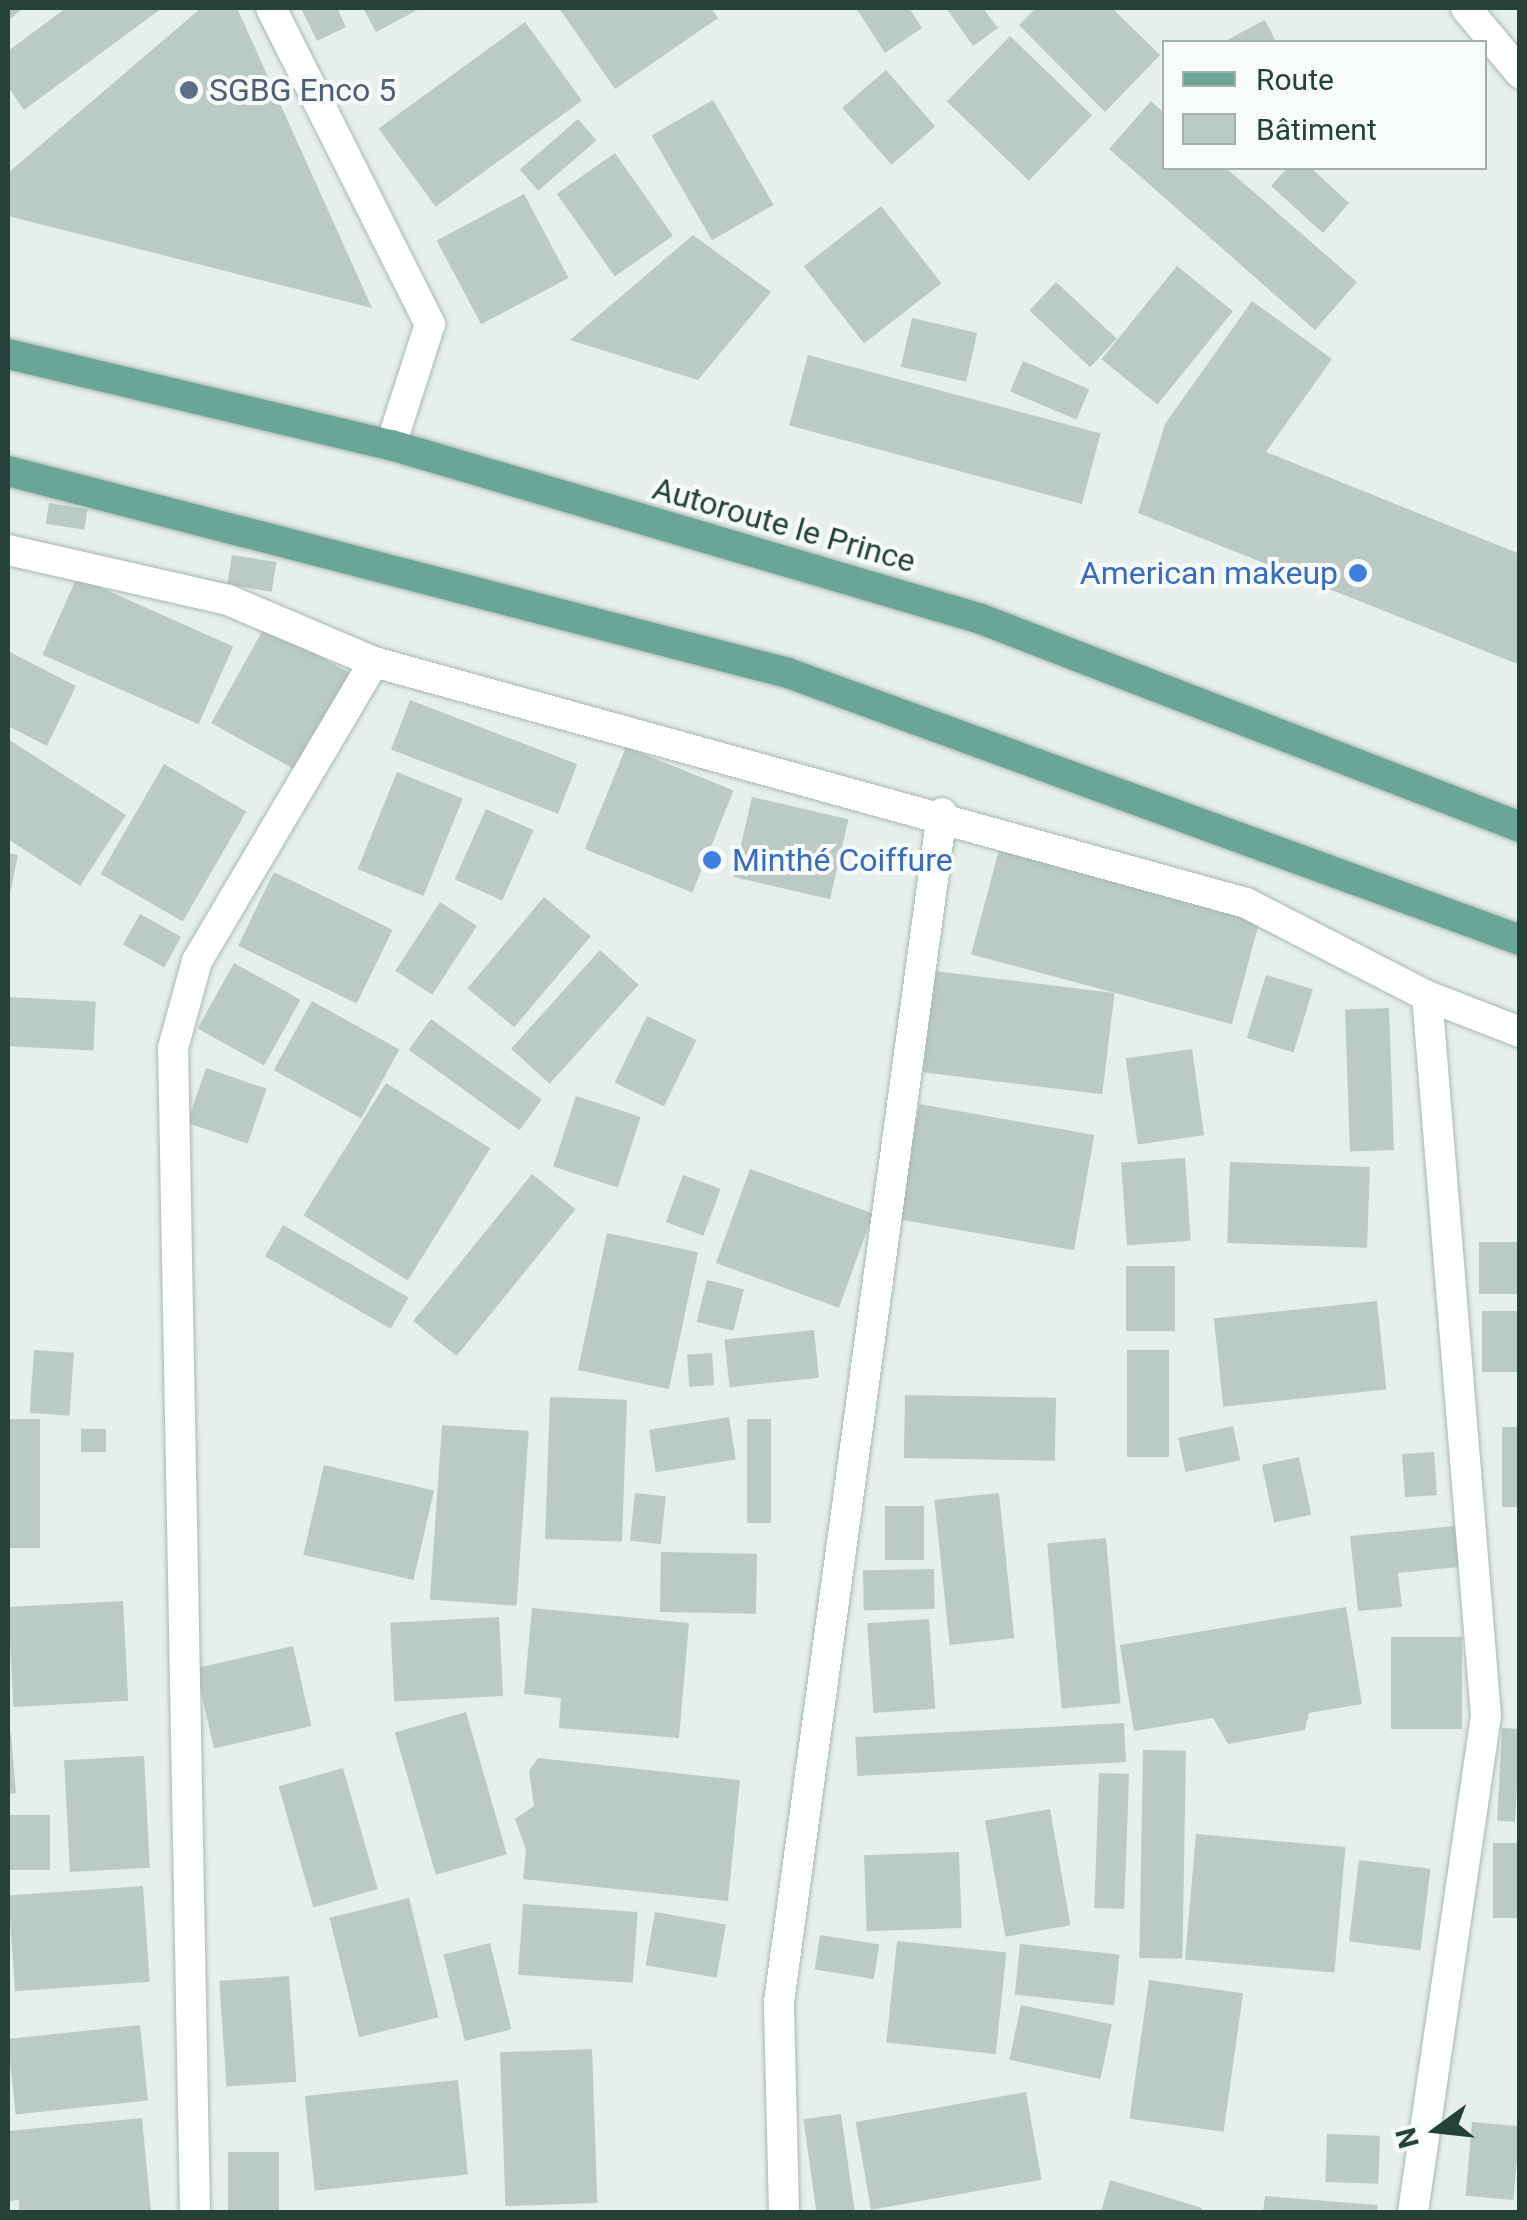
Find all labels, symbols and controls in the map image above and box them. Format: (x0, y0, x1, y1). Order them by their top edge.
legend (1162, 40, 1487, 170)
text: Route (1256, 62, 1334, 97)
place label: SGBG Enco 5 (209, 71, 396, 109)
marker: SGBG Enco 5 (178, 79, 200, 101)
text: Bâtiment (1256, 112, 1377, 147)
street label: Autoroute le Prince (648, 469, 920, 581)
place label: American makeup (1080, 554, 1338, 592)
marker: American makeup (1347, 562, 1369, 584)
place label: Minthé Coiffure (732, 841, 953, 879)
marker: Minthé Coiffure (701, 849, 723, 871)
north arrow (1387, 2080, 1487, 2180)
text: N (1389, 2124, 1426, 2152)

